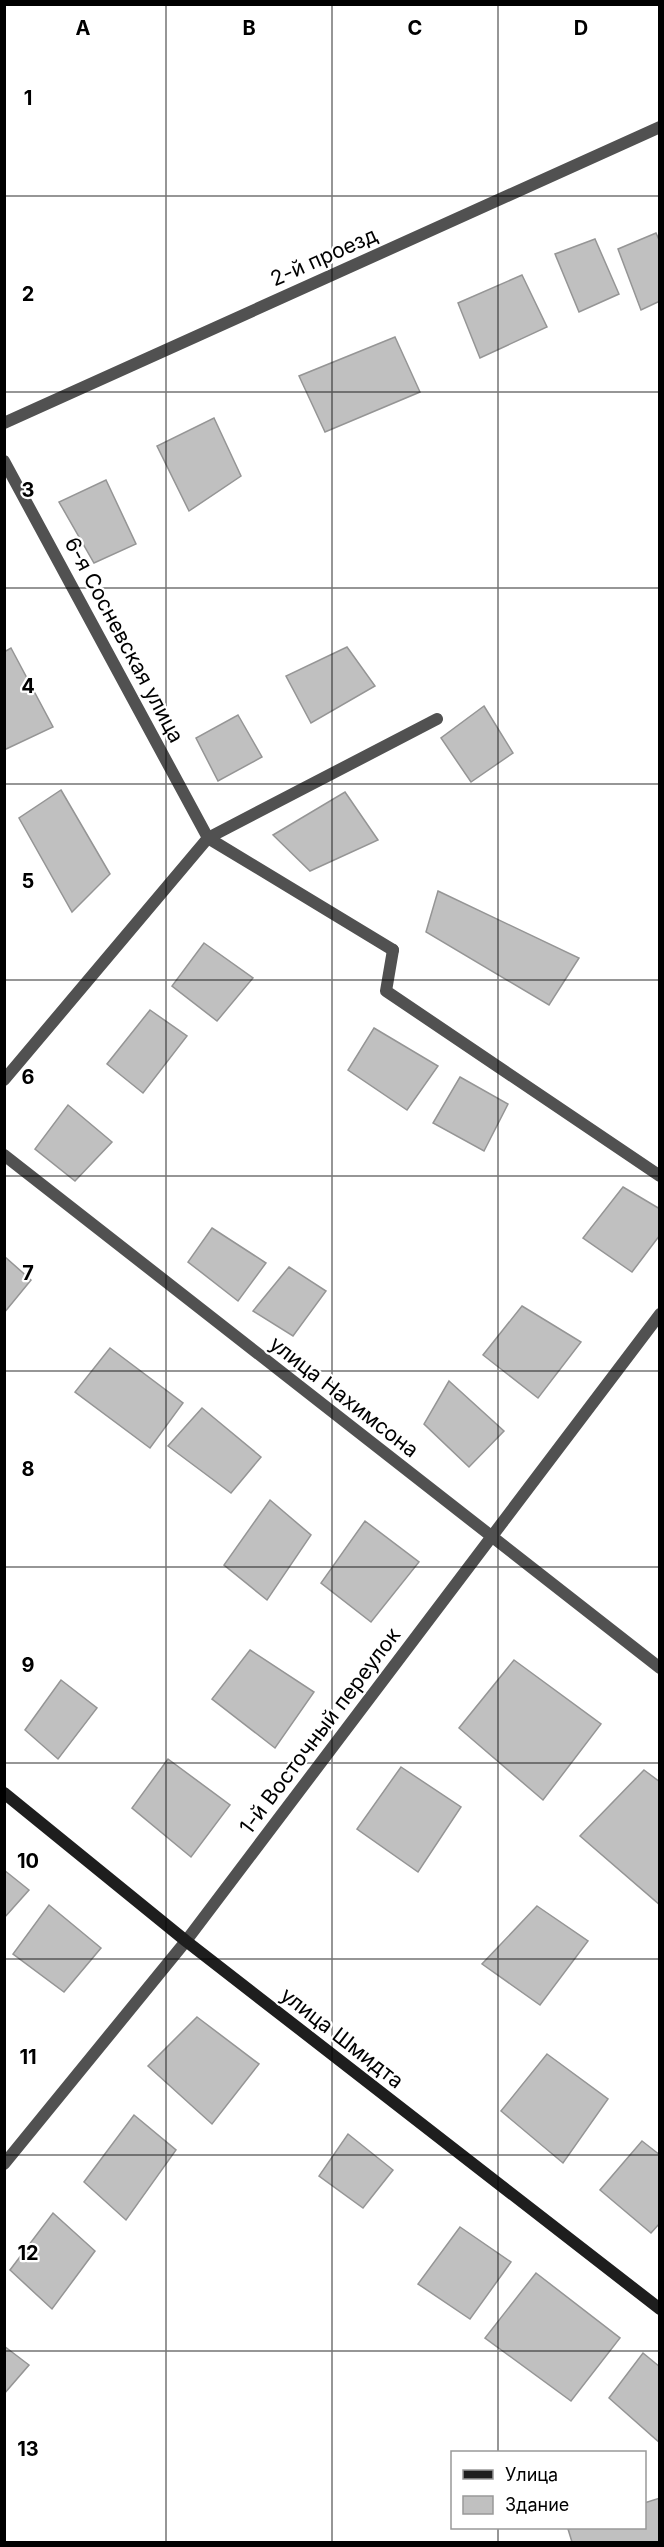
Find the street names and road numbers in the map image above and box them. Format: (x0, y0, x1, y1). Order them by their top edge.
street label: 2-й проезд (266, 222, 381, 291)
street label: 6-я Сосневская улица (60, 533, 189, 747)
street label: улица Нахимсона (265, 1331, 424, 1462)
street label: 1-й Восточный переулок (234, 1622, 406, 1839)
street label: улица Шмидта (276, 1982, 409, 2093)

